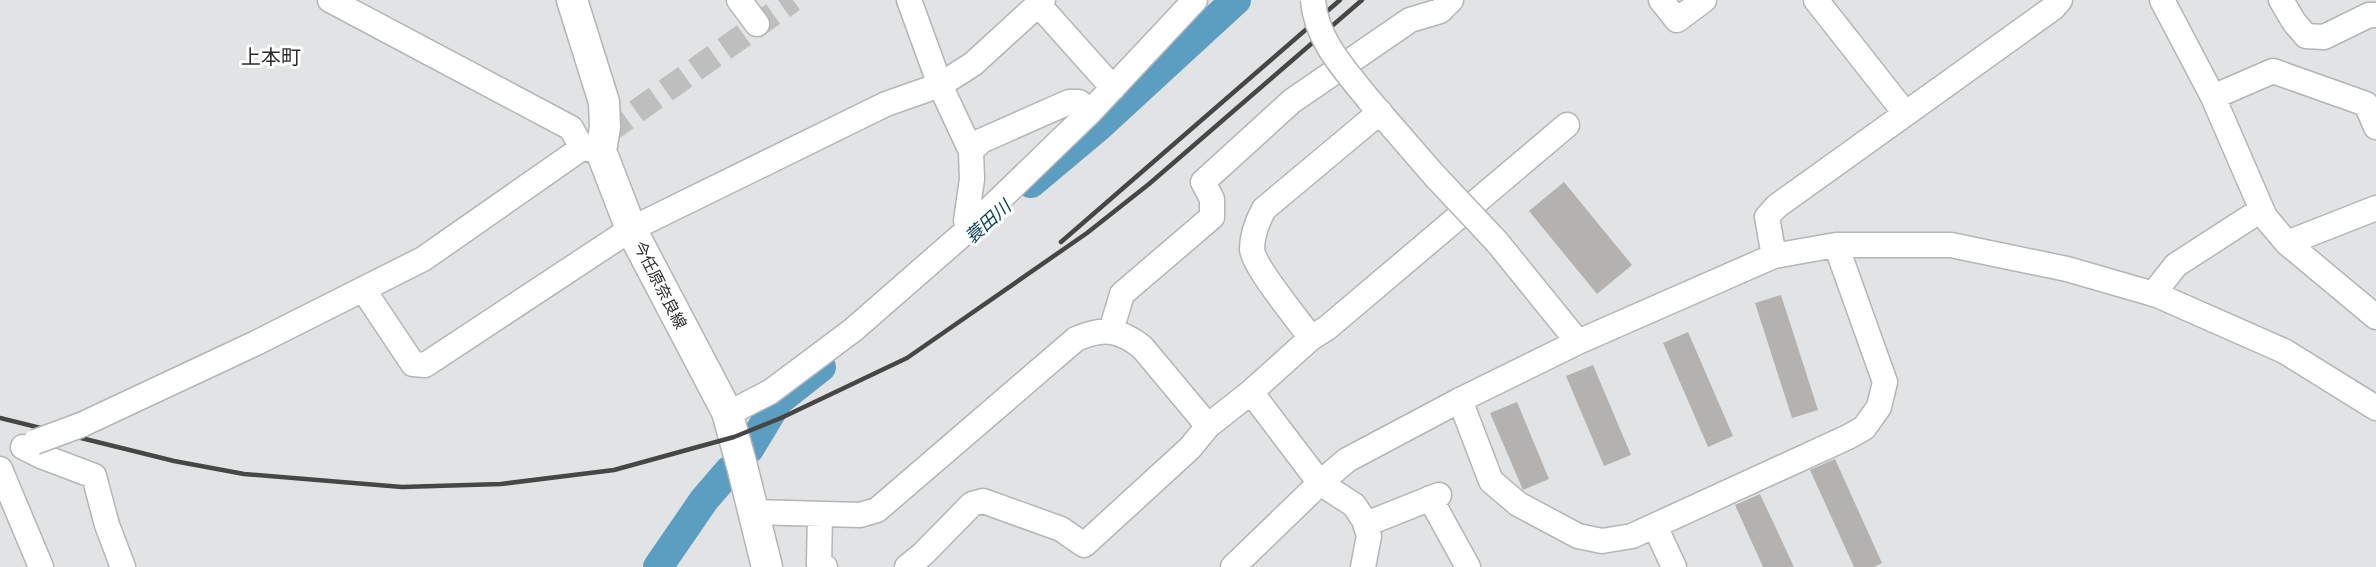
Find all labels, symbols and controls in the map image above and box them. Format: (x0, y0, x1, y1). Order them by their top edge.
district label: 上本町 (241, 44, 301, 70)
water label: 蓑田川 (960, 194, 1018, 249)
street label: 今任原奈良線 (629, 237, 691, 333)

